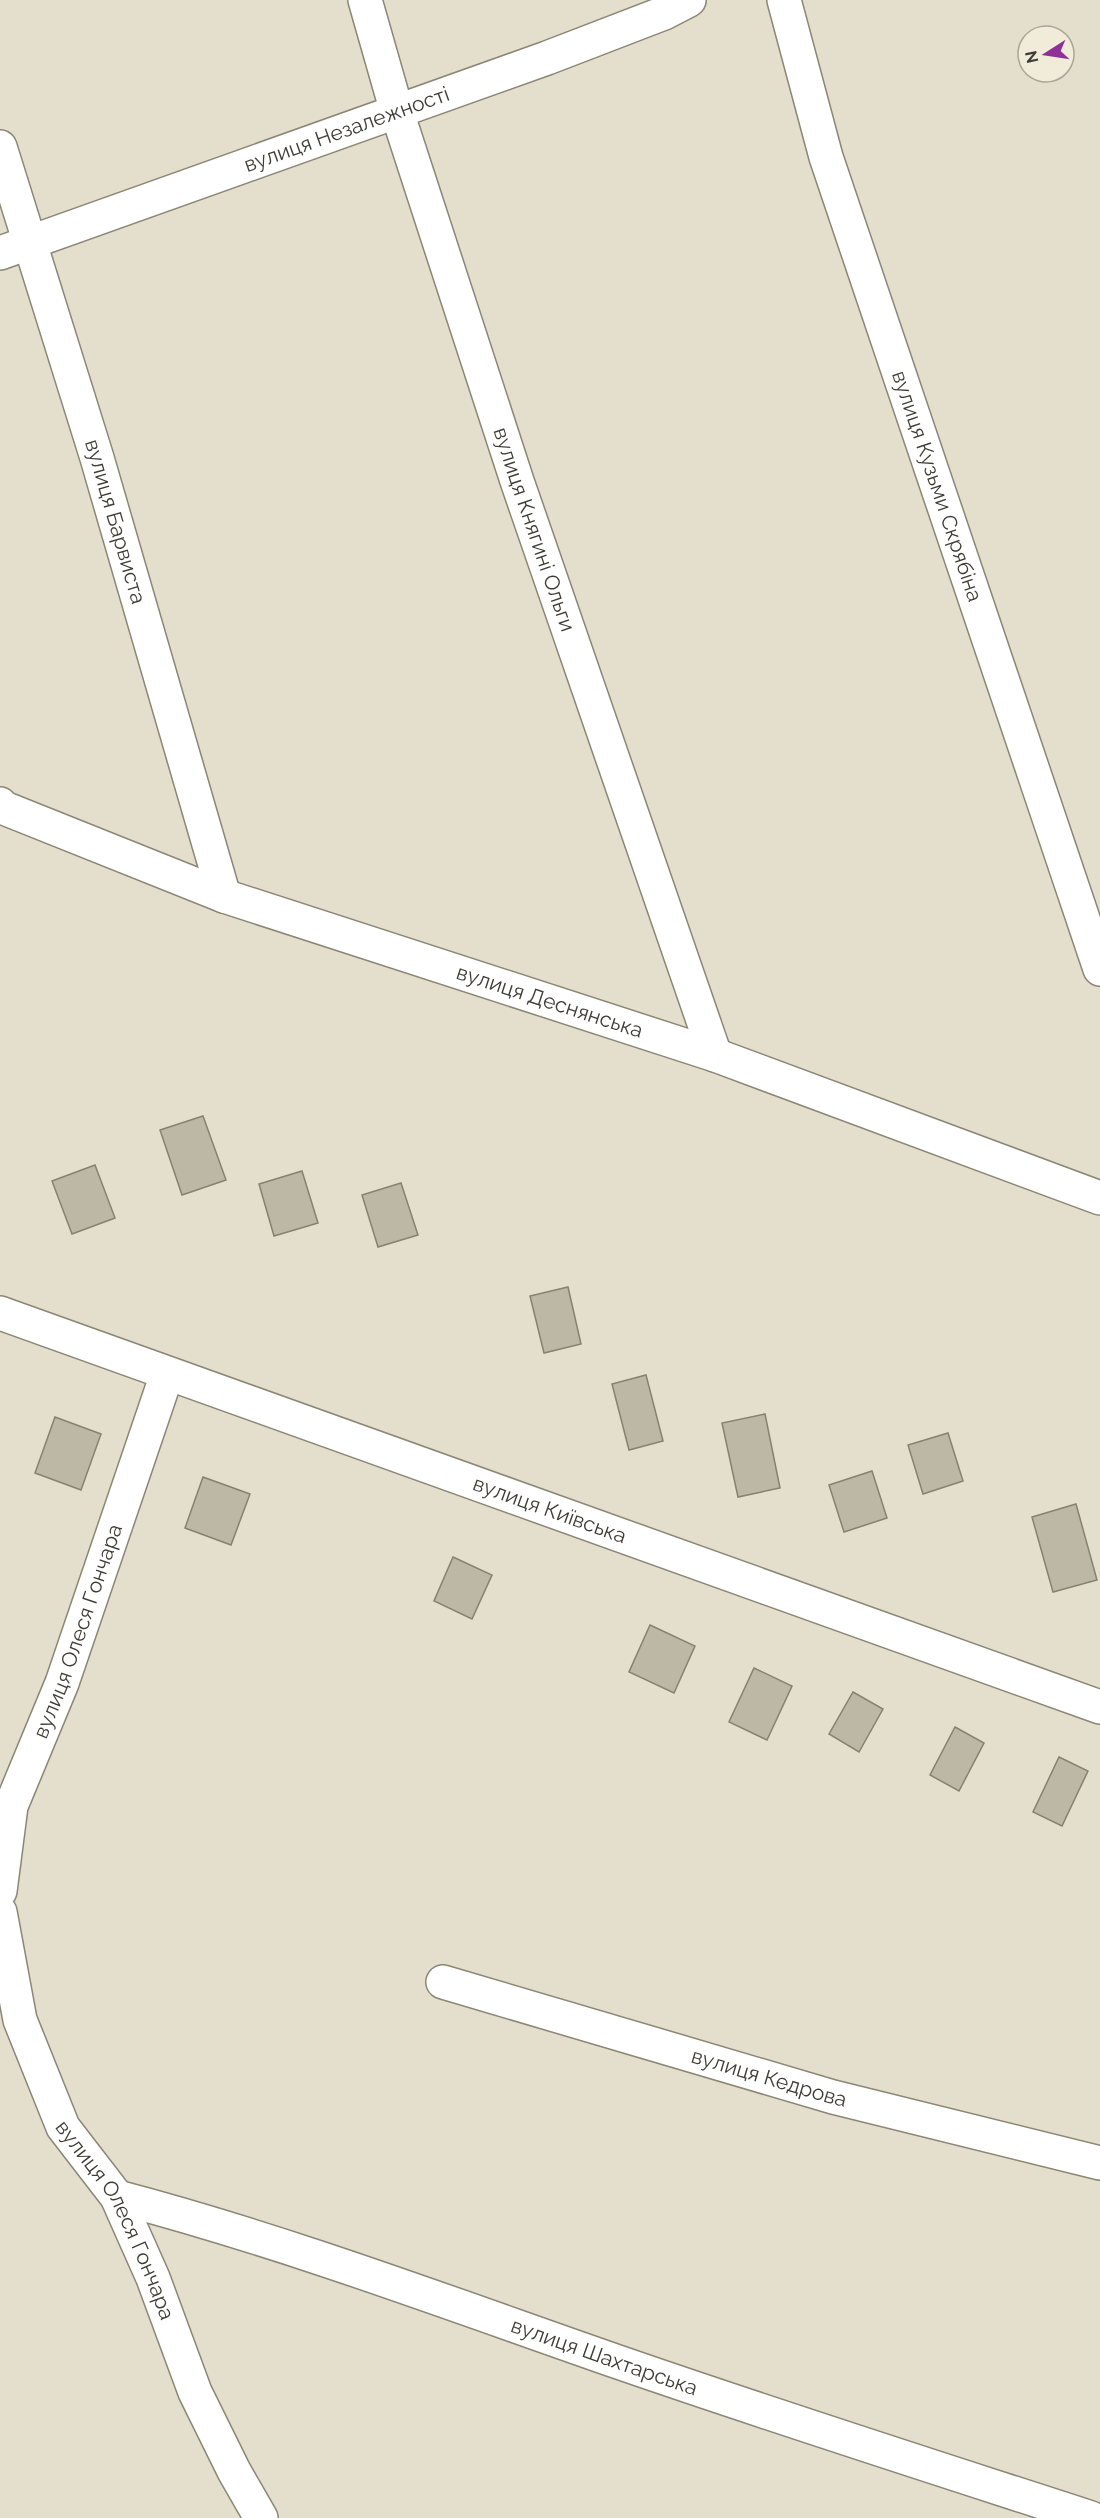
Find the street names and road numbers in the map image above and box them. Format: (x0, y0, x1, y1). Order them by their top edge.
street label: вулиця Незалежності (241, 81, 452, 177)
street label: вулиця Кузьми Скрябіна (887, 367, 988, 605)
street label: вулиця Княгині Ольги (488, 424, 581, 635)
street label: вулиця Барвиста (80, 436, 152, 607)
street label: вулиця Деснянська (453, 959, 646, 1043)
street label: вулиця Київська (470, 1470, 630, 1548)
street label: вулиця Олеся Гончара (28, 1521, 127, 1742)
street label: вулиця Кедрова (689, 2043, 850, 2112)
street label: вулиця Олеся Гончара (50, 2115, 180, 2323)
street label: вулиця Шахтарська (508, 2312, 701, 2400)

